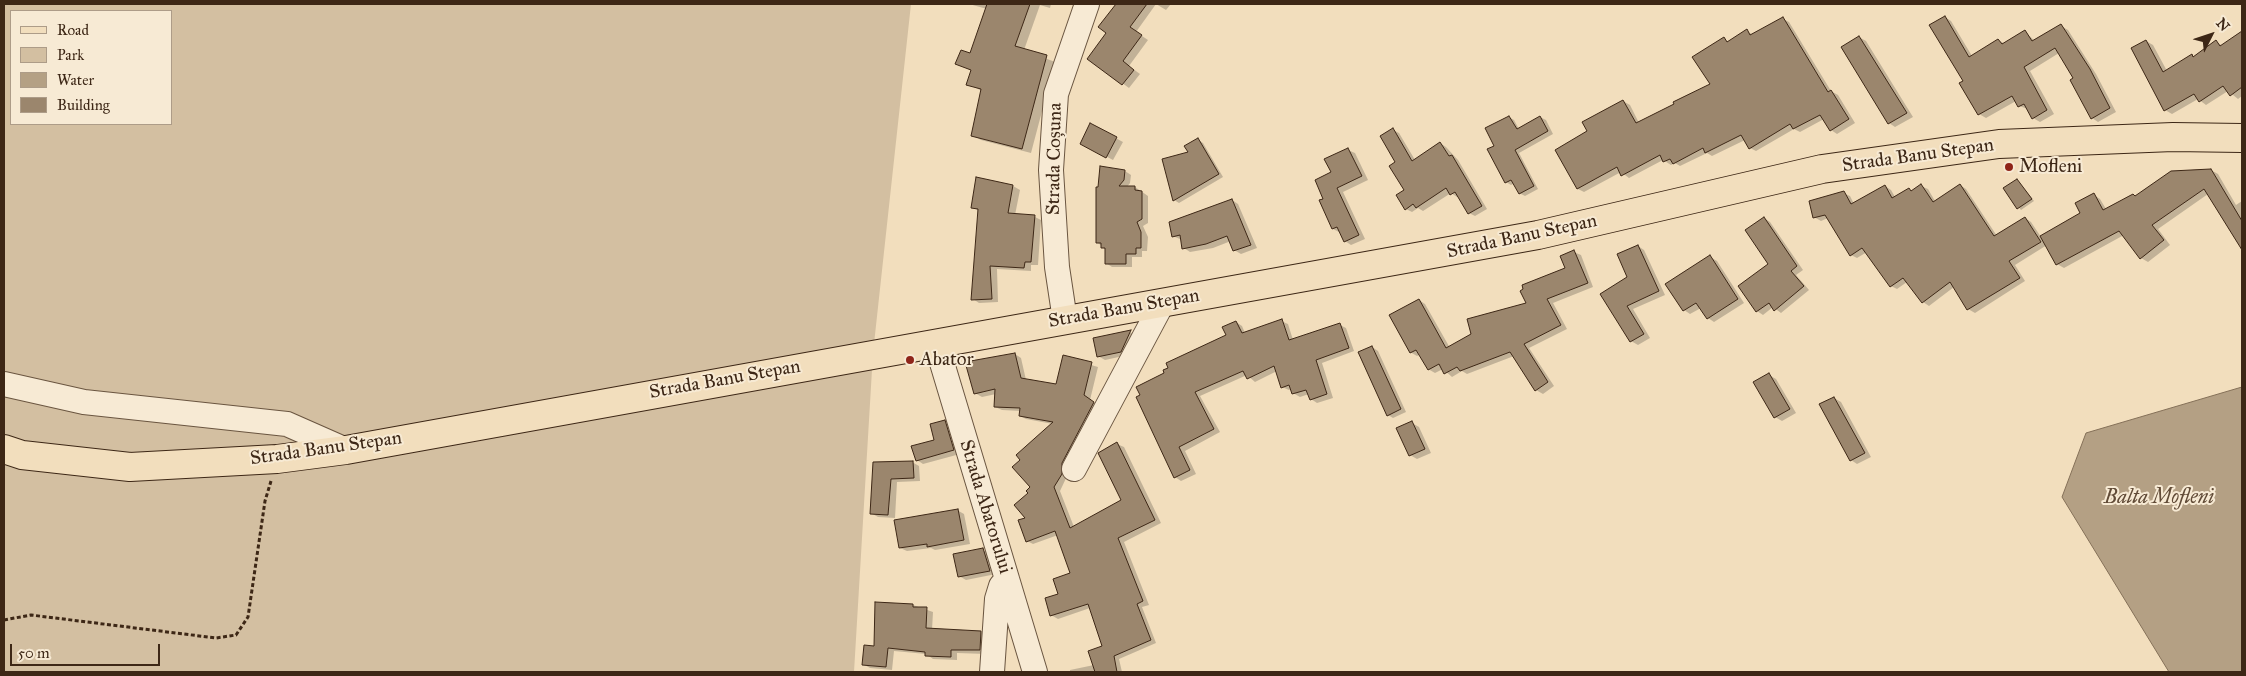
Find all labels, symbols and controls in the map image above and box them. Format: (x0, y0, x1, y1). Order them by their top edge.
legend (10, 10, 172, 125)
north arrow (2186, 10, 2236, 60)
text: N (2212, 15, 2233, 35)
text: Road (57, 21, 89, 39)
text: Park (57, 46, 84, 64)
text: Water (57, 71, 94, 89)
text: Building (57, 96, 110, 114)
street label: Strada Coșuna (1043, 103, 1067, 215)
street label: Strada Banu Stepan (1841, 134, 1995, 178)
place label: Mofleni (2019, 156, 2082, 178)
marker: Mofleni (2003, 161, 2015, 173)
street label: Strada Banu Stepan (1445, 210, 1599, 264)
street label: Strada Banu Stepan (1047, 285, 1201, 333)
place label: Abator (920, 349, 974, 371)
marker: Abator (904, 354, 916, 366)
street label: Strada Banu Stepan (648, 356, 802, 404)
street label: Strada Banu Stepan (249, 427, 403, 471)
street label: Strada Abatorului (954, 437, 1016, 577)
water label: Balta Mofleni (2104, 486, 2214, 510)
scale bar (12, 634, 162, 666)
text: 50 m (18, 644, 50, 662)

